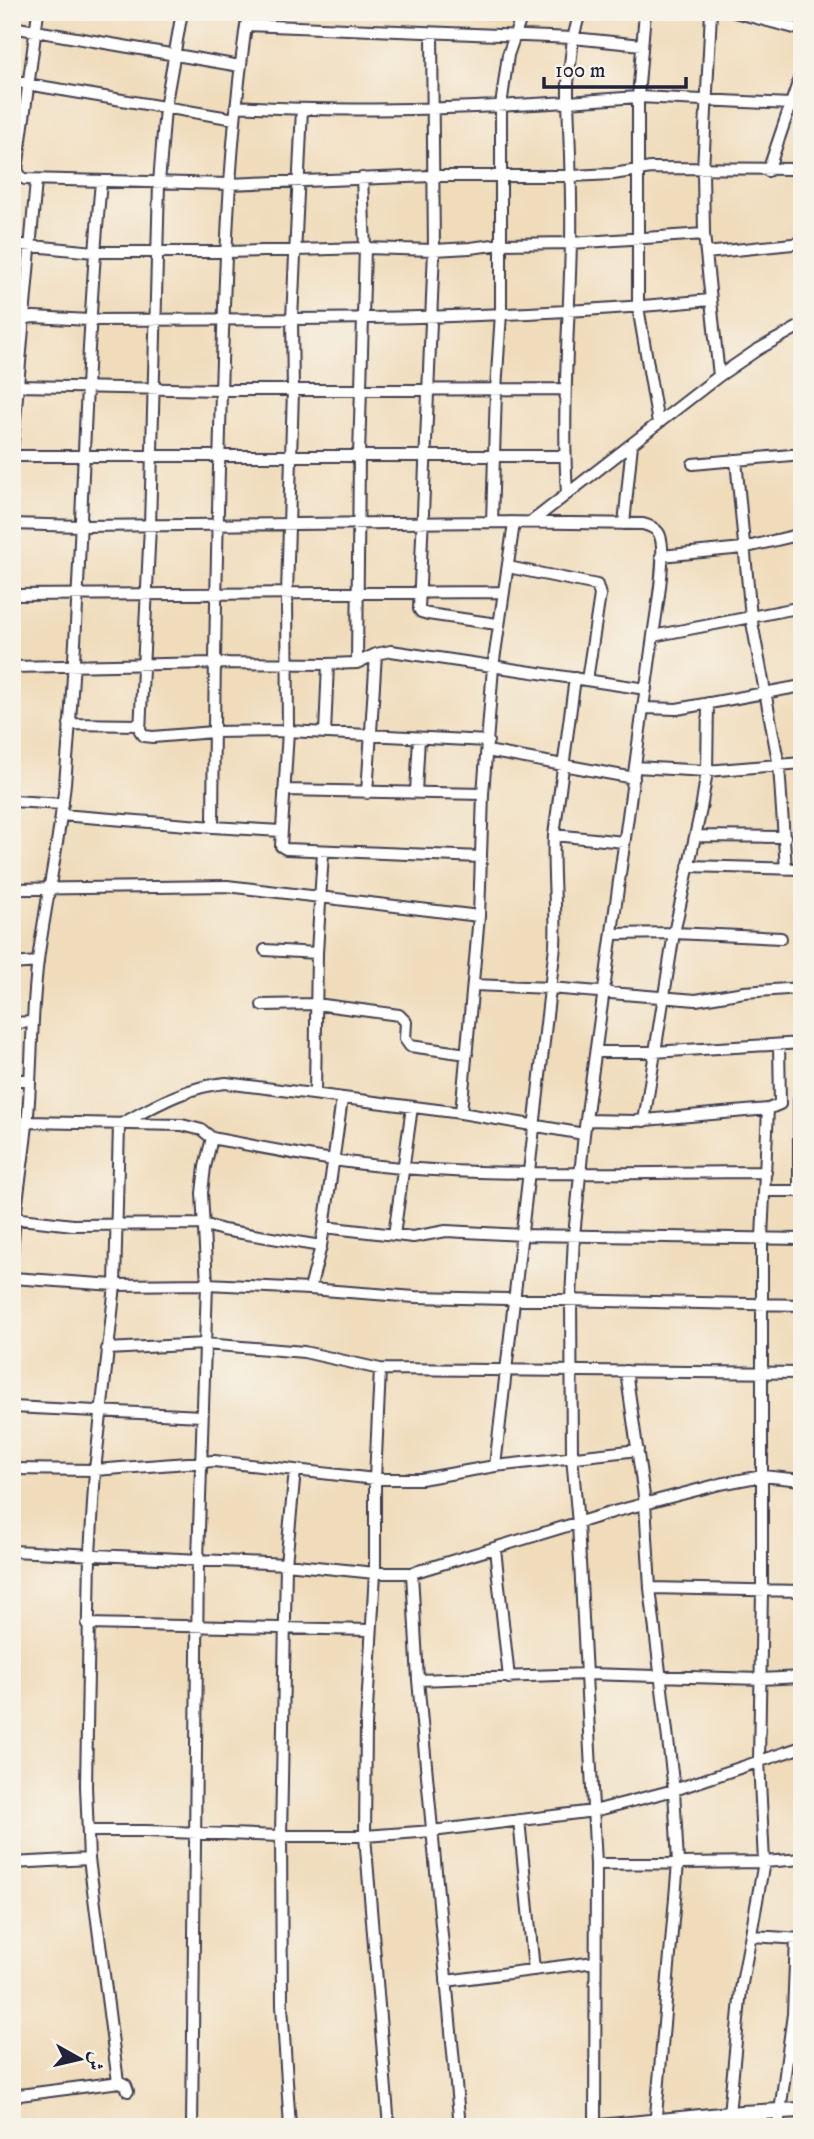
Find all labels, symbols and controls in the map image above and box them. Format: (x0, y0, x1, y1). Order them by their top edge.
scale bar (544, 46, 686, 90)
text: 100 m (555, 58, 606, 84)
north arrow (46, 2024, 116, 2094)
text: ش (83, 2050, 108, 2072)

